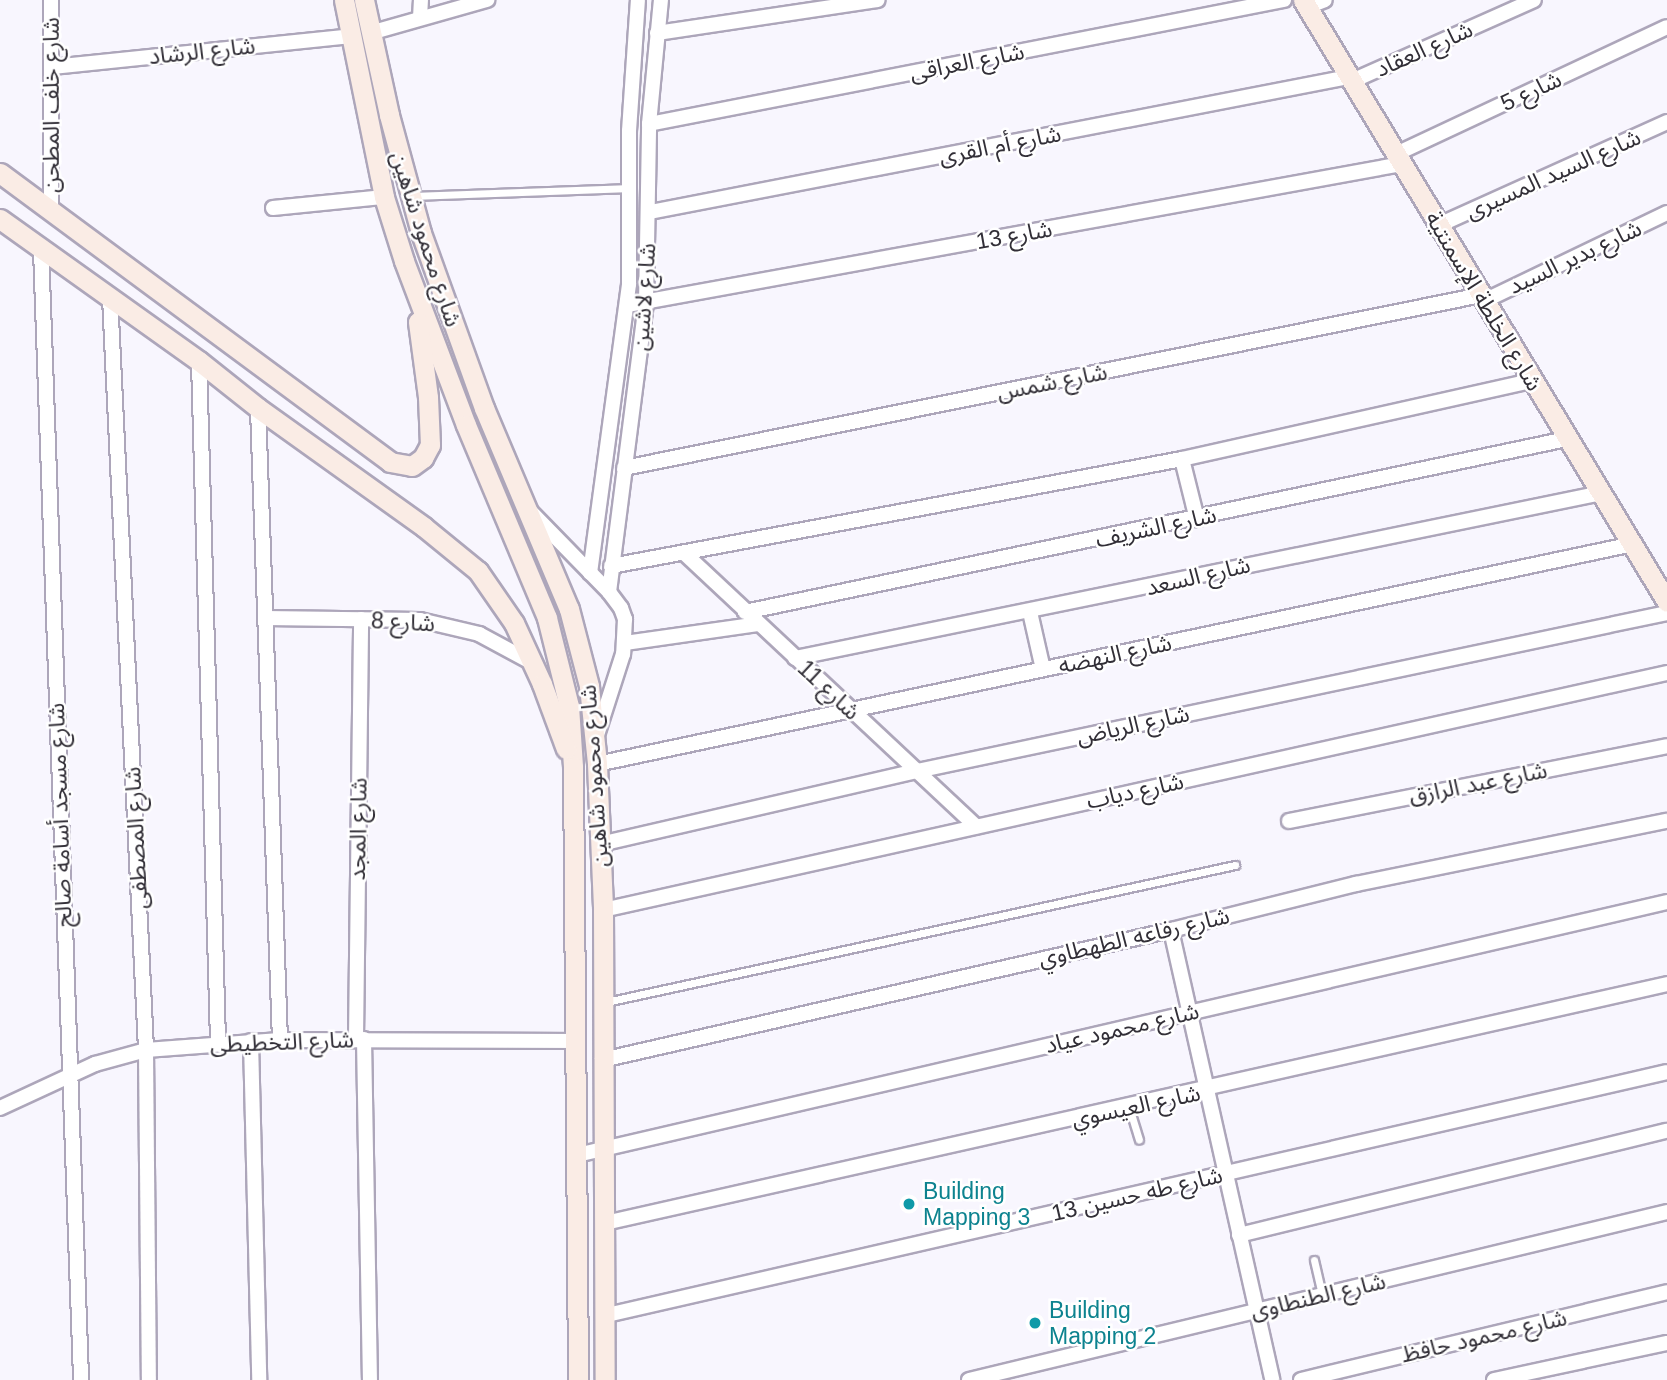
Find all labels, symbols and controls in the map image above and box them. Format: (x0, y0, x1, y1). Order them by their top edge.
street label: شارع العقاد (1371, 15, 1477, 83)
street label: شارع خلف المطحن (37, 17, 65, 193)
street label: شارع الرشاد (147, 32, 257, 70)
street label: شارع العراقى (907, 37, 1027, 87)
street label: شارع 5 (1496, 65, 1566, 117)
street label: شارع أم القرى (937, 120, 1063, 170)
street label: شارع السيد المسيرى (1461, 123, 1645, 225)
street label: شارع محمود شاهين (385, 148, 467, 330)
street label: شارع الخلطة الإسمنتية (1420, 206, 1548, 396)
street label: شارع بدير السيد (1504, 214, 1646, 300)
street label: شارع 13 (974, 215, 1054, 255)
street label: شارع لاشين (626, 242, 662, 352)
street label: شارع شمس (995, 358, 1109, 406)
street label: شارع الشريف (1093, 501, 1219, 553)
street label: شارع السعد (1143, 551, 1253, 601)
street label: شارع 8 (370, 607, 436, 637)
street label: شارع النهضه (1056, 629, 1174, 679)
street label: شارع 11 (792, 654, 866, 726)
street label: شارع محمود شاهين (574, 684, 614, 868)
street label: شارع الرياض (1074, 700, 1192, 750)
street label: شارع مسجد أسامة صالح (42, 702, 78, 928)
street label: شارع عبد الرازق (1406, 756, 1550, 810)
street label: شارع المصطفى (118, 766, 154, 910)
street label: شارع دياب (1084, 767, 1186, 815)
street label: شارع المجد (343, 777, 373, 881)
street label: شارع رفاعه الطهطاوي (1036, 902, 1232, 972)
street label: شارع محمود عياد (1042, 997, 1202, 1059)
street label: شارع التخطيطى (210, 1026, 354, 1058)
street label: شارع العيسوي (1069, 1079, 1203, 1133)
street label: شارع طه حسين 13 (1049, 1161, 1225, 1227)
place label: Building Mapping 3 (923, 1177, 1030, 1231)
marker: Building Mapping 3 (901, 1196, 917, 1212)
street label: شارع الطنطاوى (1248, 1267, 1388, 1325)
place label: Building Mapping 2 (1049, 1296, 1156, 1350)
street label: شارع محمود حافظ (1399, 1304, 1569, 1368)
marker: Building Mapping 2 (1027, 1315, 1043, 1331)

